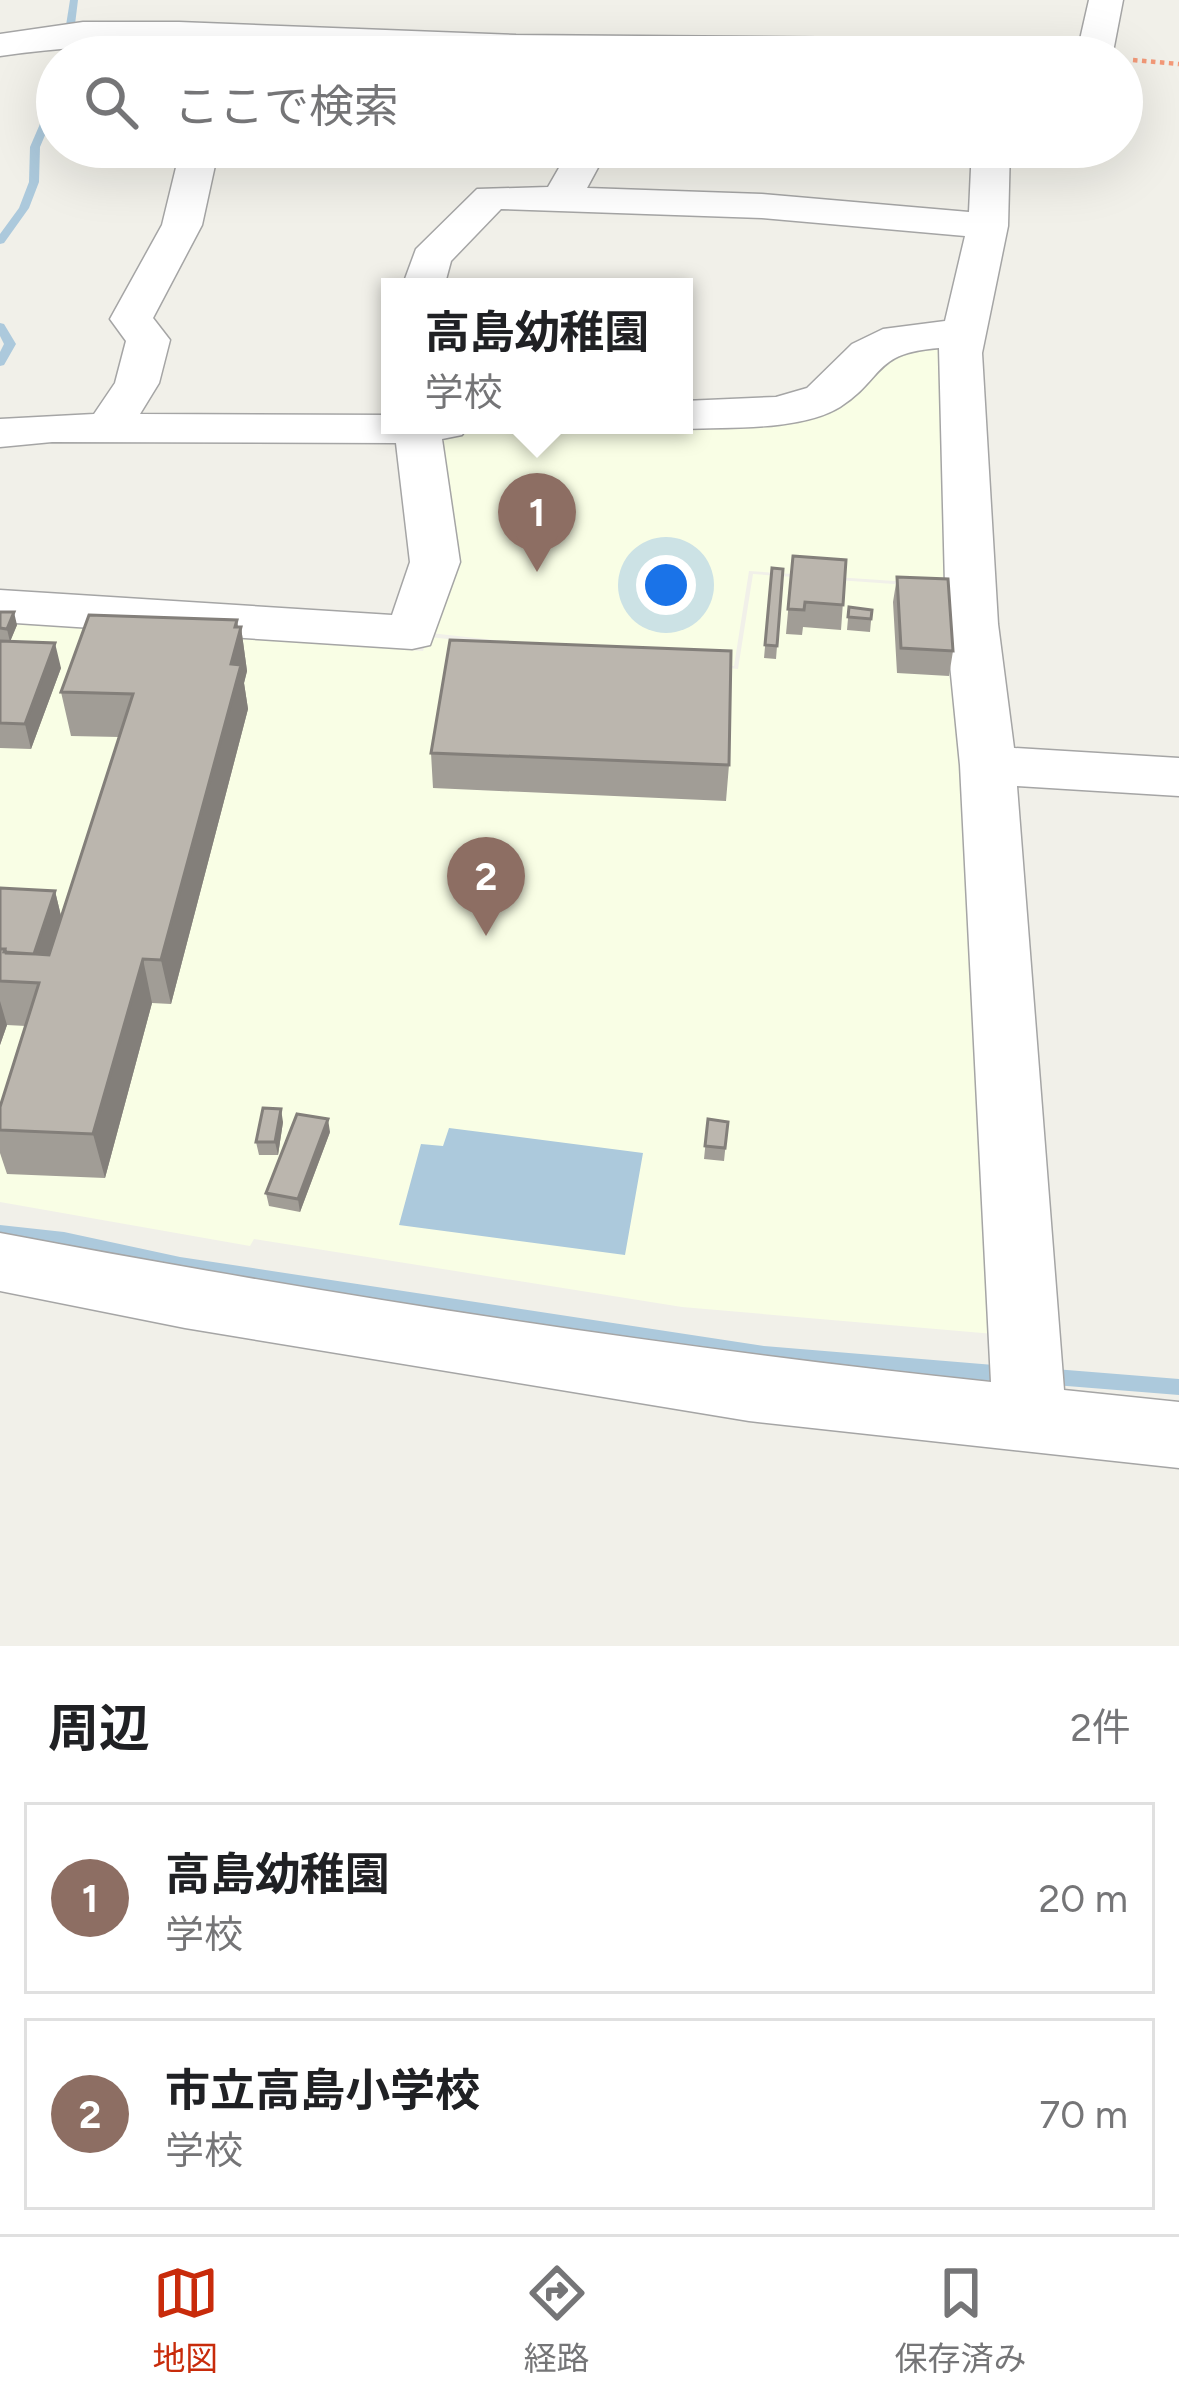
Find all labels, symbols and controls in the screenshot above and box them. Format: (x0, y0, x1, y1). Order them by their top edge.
search box (36, 36, 1143, 168)
icon: search (78, 69, 144, 135)
text: ここで検索 (174, 79, 399, 133)
popup (381, 278, 693, 434)
text: 高島幼稚園 (424, 305, 650, 359)
text: 学校 (424, 369, 503, 416)
pin: 1 (498, 473, 576, 572)
your location (636, 555, 696, 615)
pin: 2 (447, 837, 525, 936)
text: 周辺 (48, 1698, 150, 1759)
text: 2件 (1070, 1704, 1131, 1751)
text: 高島幼稚園 (165, 1847, 390, 1901)
text: 1 (82, 1875, 98, 1922)
text: 20 m (1038, 1875, 1128, 1922)
text: 学校 (165, 1911, 243, 1958)
text: 市立高島小学校 (165, 2063, 480, 2117)
text: 2 (79, 2091, 101, 2138)
text: 70 m (1039, 2091, 1128, 2138)
text: 学校 (165, 2127, 243, 2174)
tab: 地図 (153, 2260, 219, 2380)
tab: 経路 (524, 2260, 590, 2380)
tab: 保存済み (895, 2260, 1027, 2380)

